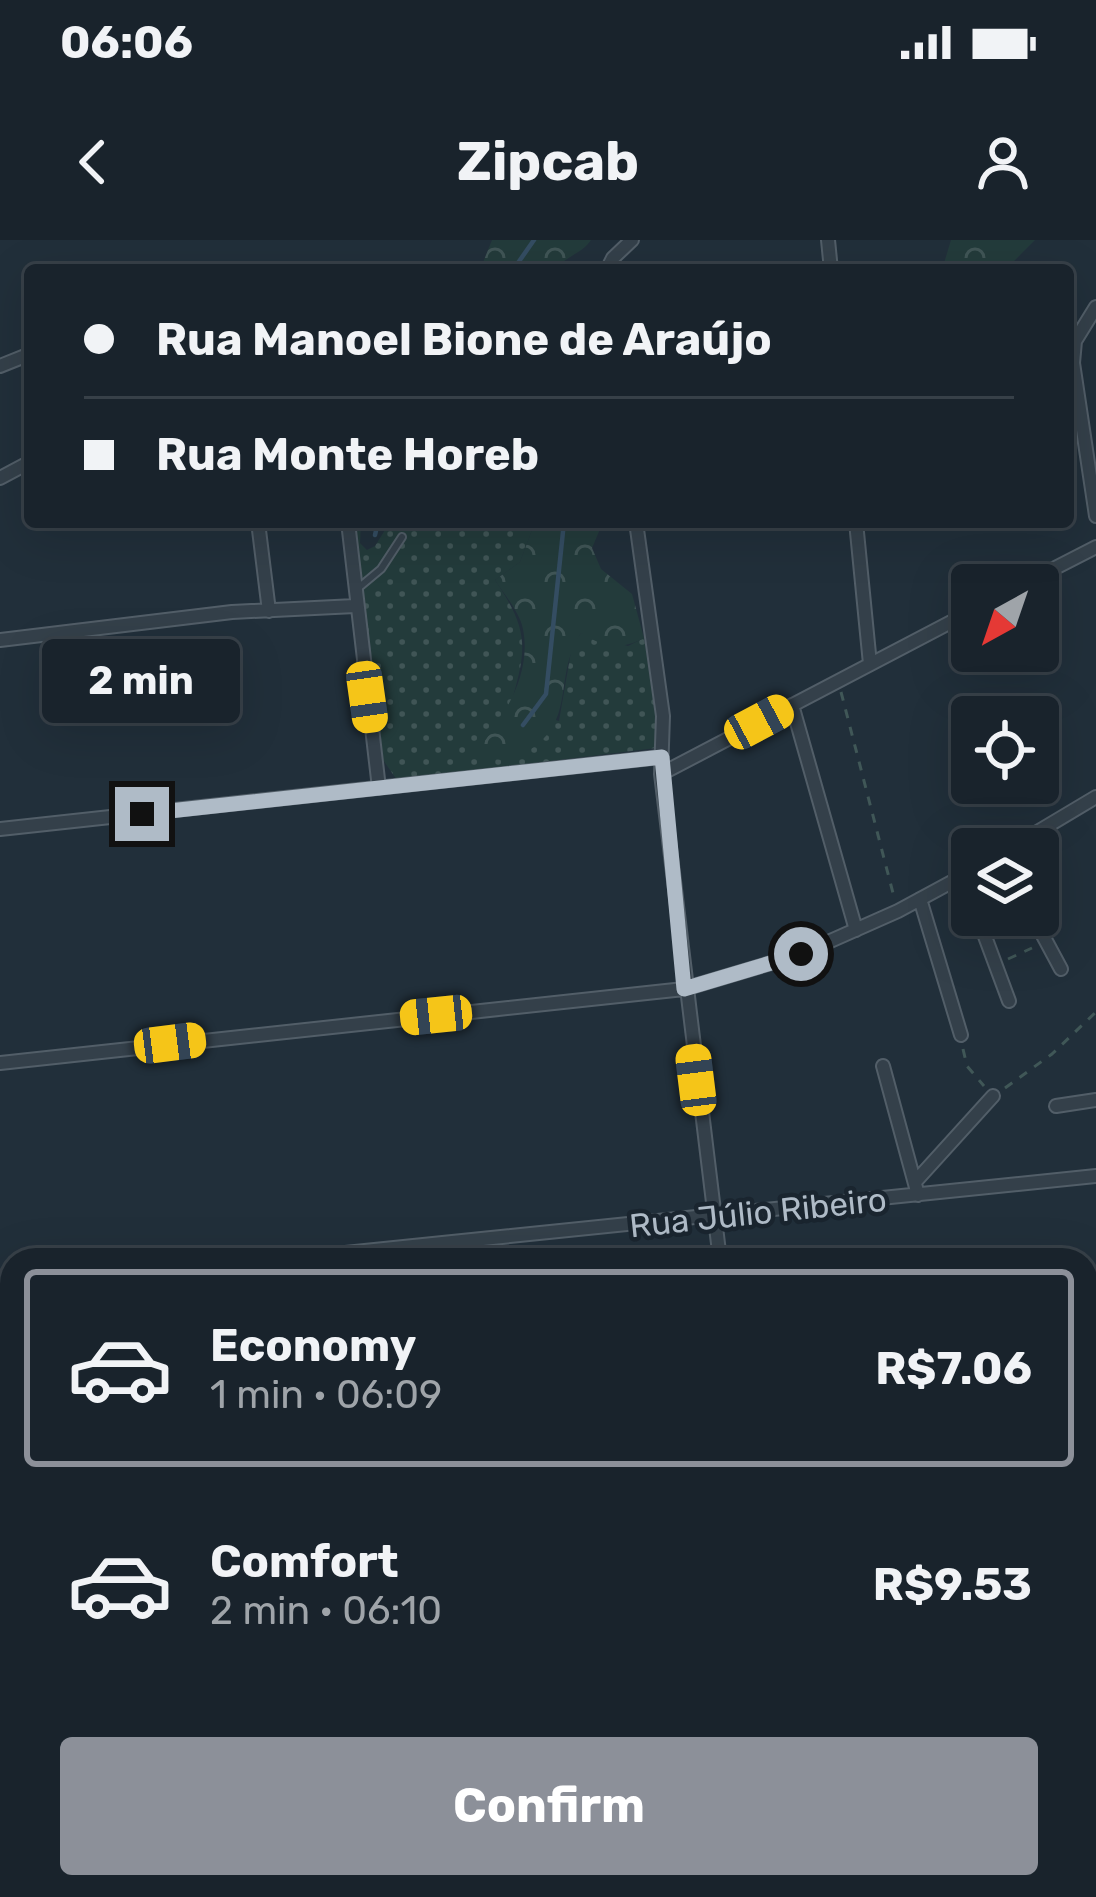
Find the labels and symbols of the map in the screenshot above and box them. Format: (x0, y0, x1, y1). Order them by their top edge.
north arrow (951, 564, 1059, 672)
callout: 2 min (43, 640, 241, 724)
car (344, 659, 390, 735)
car (719, 689, 799, 755)
route end (115, 787, 169, 841)
route start (774, 927, 828, 981)
car (398, 993, 474, 1037)
car (132, 1021, 208, 1065)
car (674, 1042, 718, 1118)
street label: Rua Júlio Ribeiro (628, 1180, 889, 1245)

